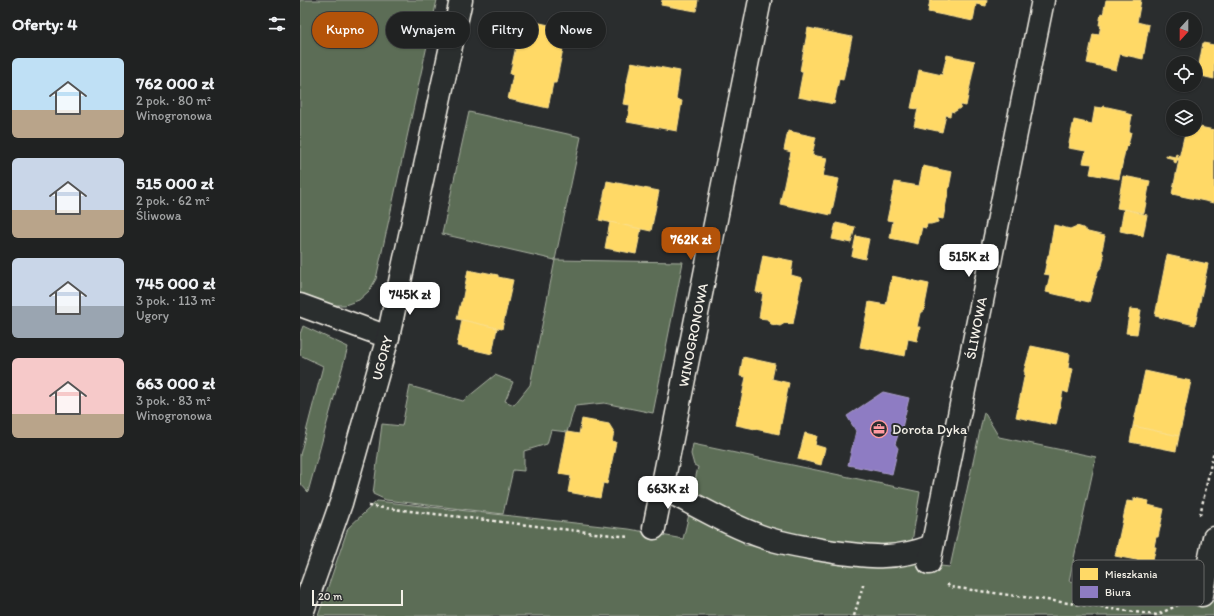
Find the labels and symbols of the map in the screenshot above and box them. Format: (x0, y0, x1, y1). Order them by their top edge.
north arrow (1166, 12, 1202, 48)
pin: 762K zł (654, 227, 728, 261)
pin: 515K zł (932, 244, 1006, 278)
pin: 745K zł (373, 282, 447, 316)
street label: WINOGRONOWA (675, 282, 712, 389)
street label: ŚLIWOWA (962, 295, 991, 361)
street label: UGORY (368, 334, 397, 382)
office icon: Dorota Dyka (869, 419, 889, 439)
place label: Dorota Dyka (892, 421, 968, 438)
pin: 663K zł (631, 476, 705, 510)
legend (1072, 560, 1204, 606)
text: Mieszkania (1105, 568, 1158, 581)
text: Biura (1105, 586, 1131, 599)
scale bar (312, 588, 403, 607)

